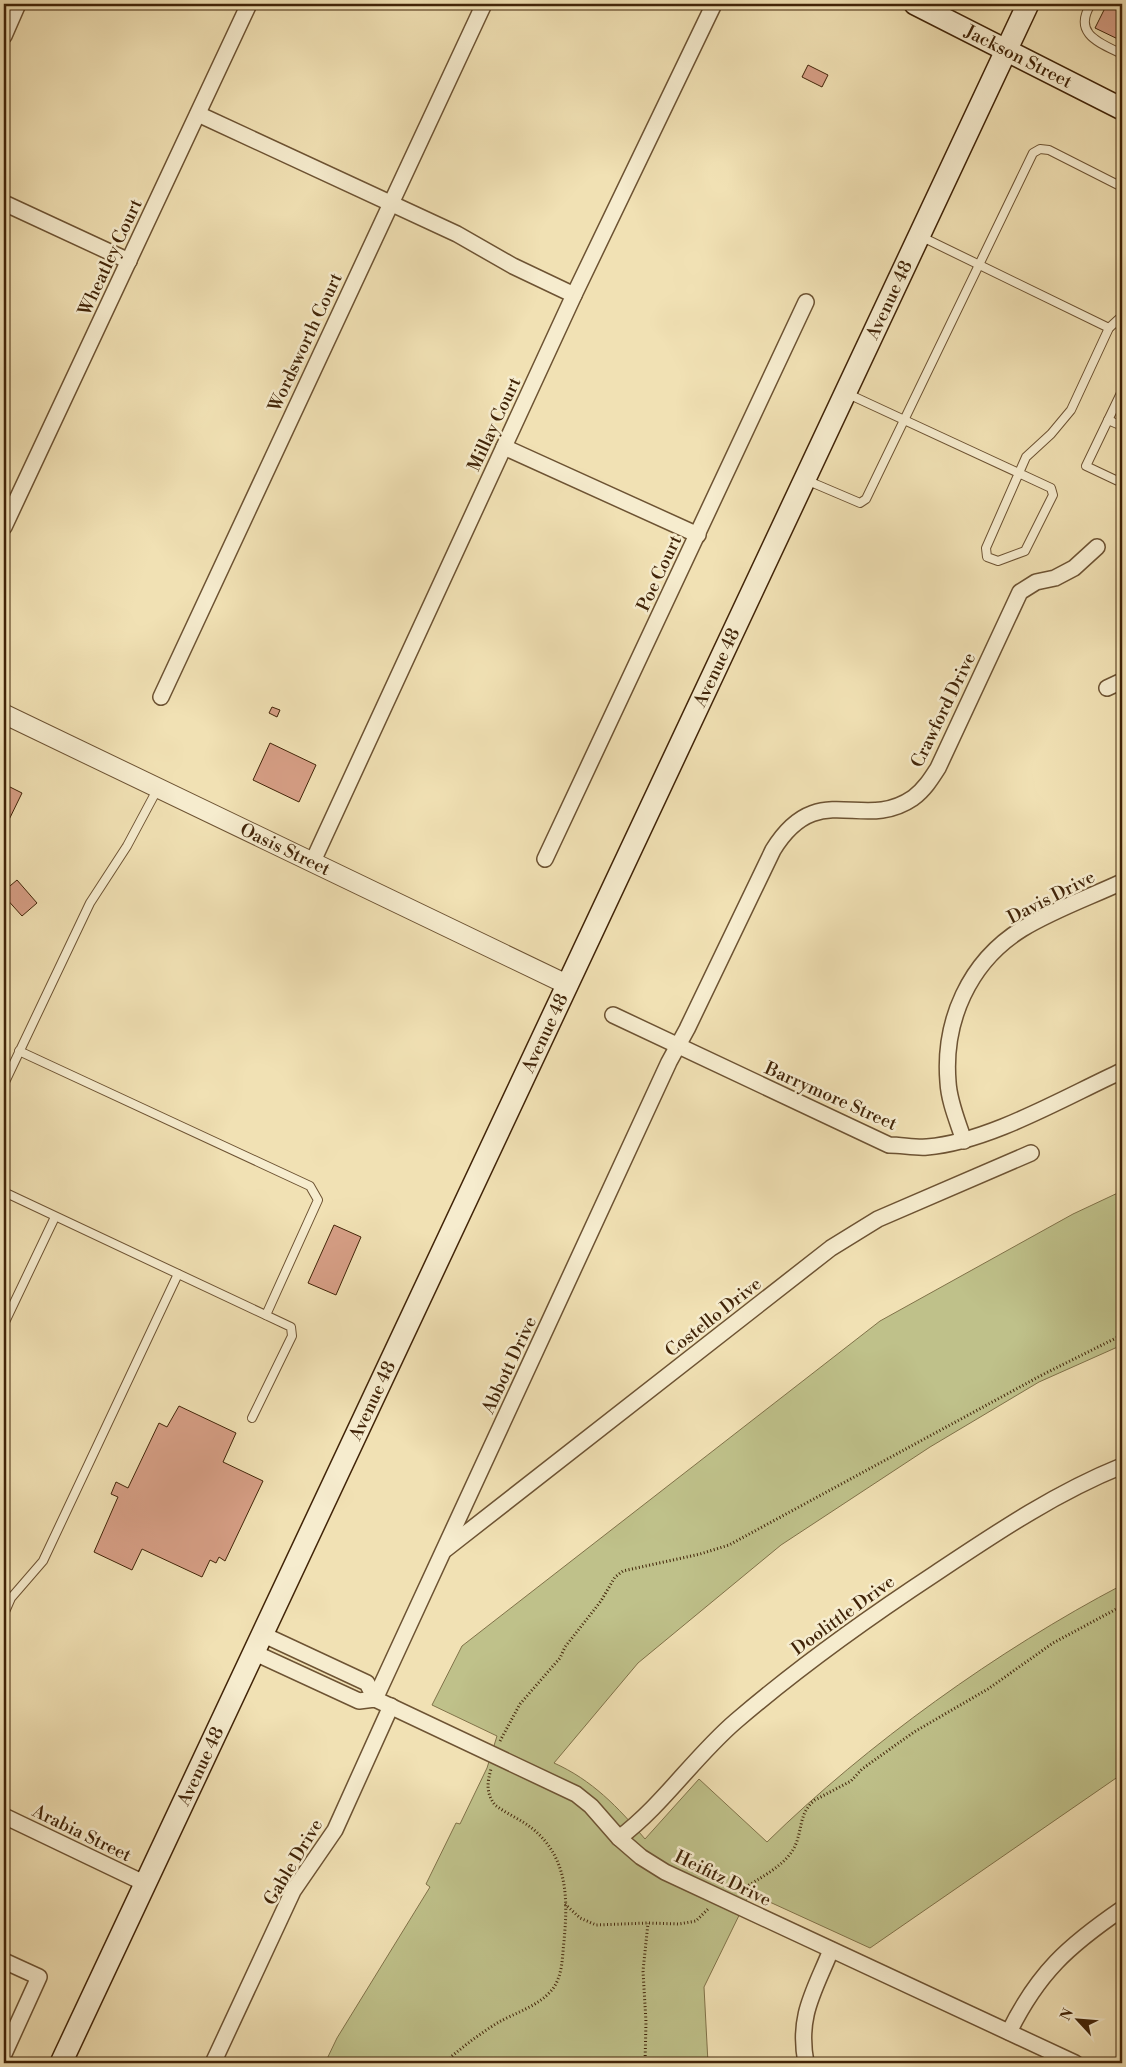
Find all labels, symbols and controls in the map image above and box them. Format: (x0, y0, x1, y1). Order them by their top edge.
street label: Jackson Street (960, 20, 1076, 94)
street label: Wheatley Court (73, 195, 148, 320)
street label: Avenue 48 (861, 257, 918, 344)
street label: Wordsworth Court (263, 269, 348, 416)
street label: Millay Court (463, 373, 527, 475)
street label: Poe Court (632, 531, 687, 615)
street label: Avenue 48 (688, 624, 745, 712)
street label: Crawford Drive (906, 649, 981, 771)
street label: Oasis Street (236, 818, 335, 881)
street label: Davis Drive (1004, 866, 1099, 929)
street label: Avenue 48 (516, 990, 574, 1077)
street label: Barrymore Street (760, 1057, 901, 1136)
street label: Costello Drive (660, 1273, 766, 1362)
street label: Abbott Drive (476, 1313, 542, 1418)
street label: Avenue 48 (344, 1357, 401, 1445)
street label: Doolittle Drive (787, 1570, 899, 1661)
street label: Avenue 48 (172, 1723, 229, 1811)
street label: Arabia Street (28, 1799, 135, 1868)
street label: Gable Drive (259, 1815, 328, 1910)
street label: Heifitz Drive (671, 1845, 775, 1912)
north arrow (1054, 1994, 1104, 2044)
text: N (1057, 2006, 1078, 2024)

